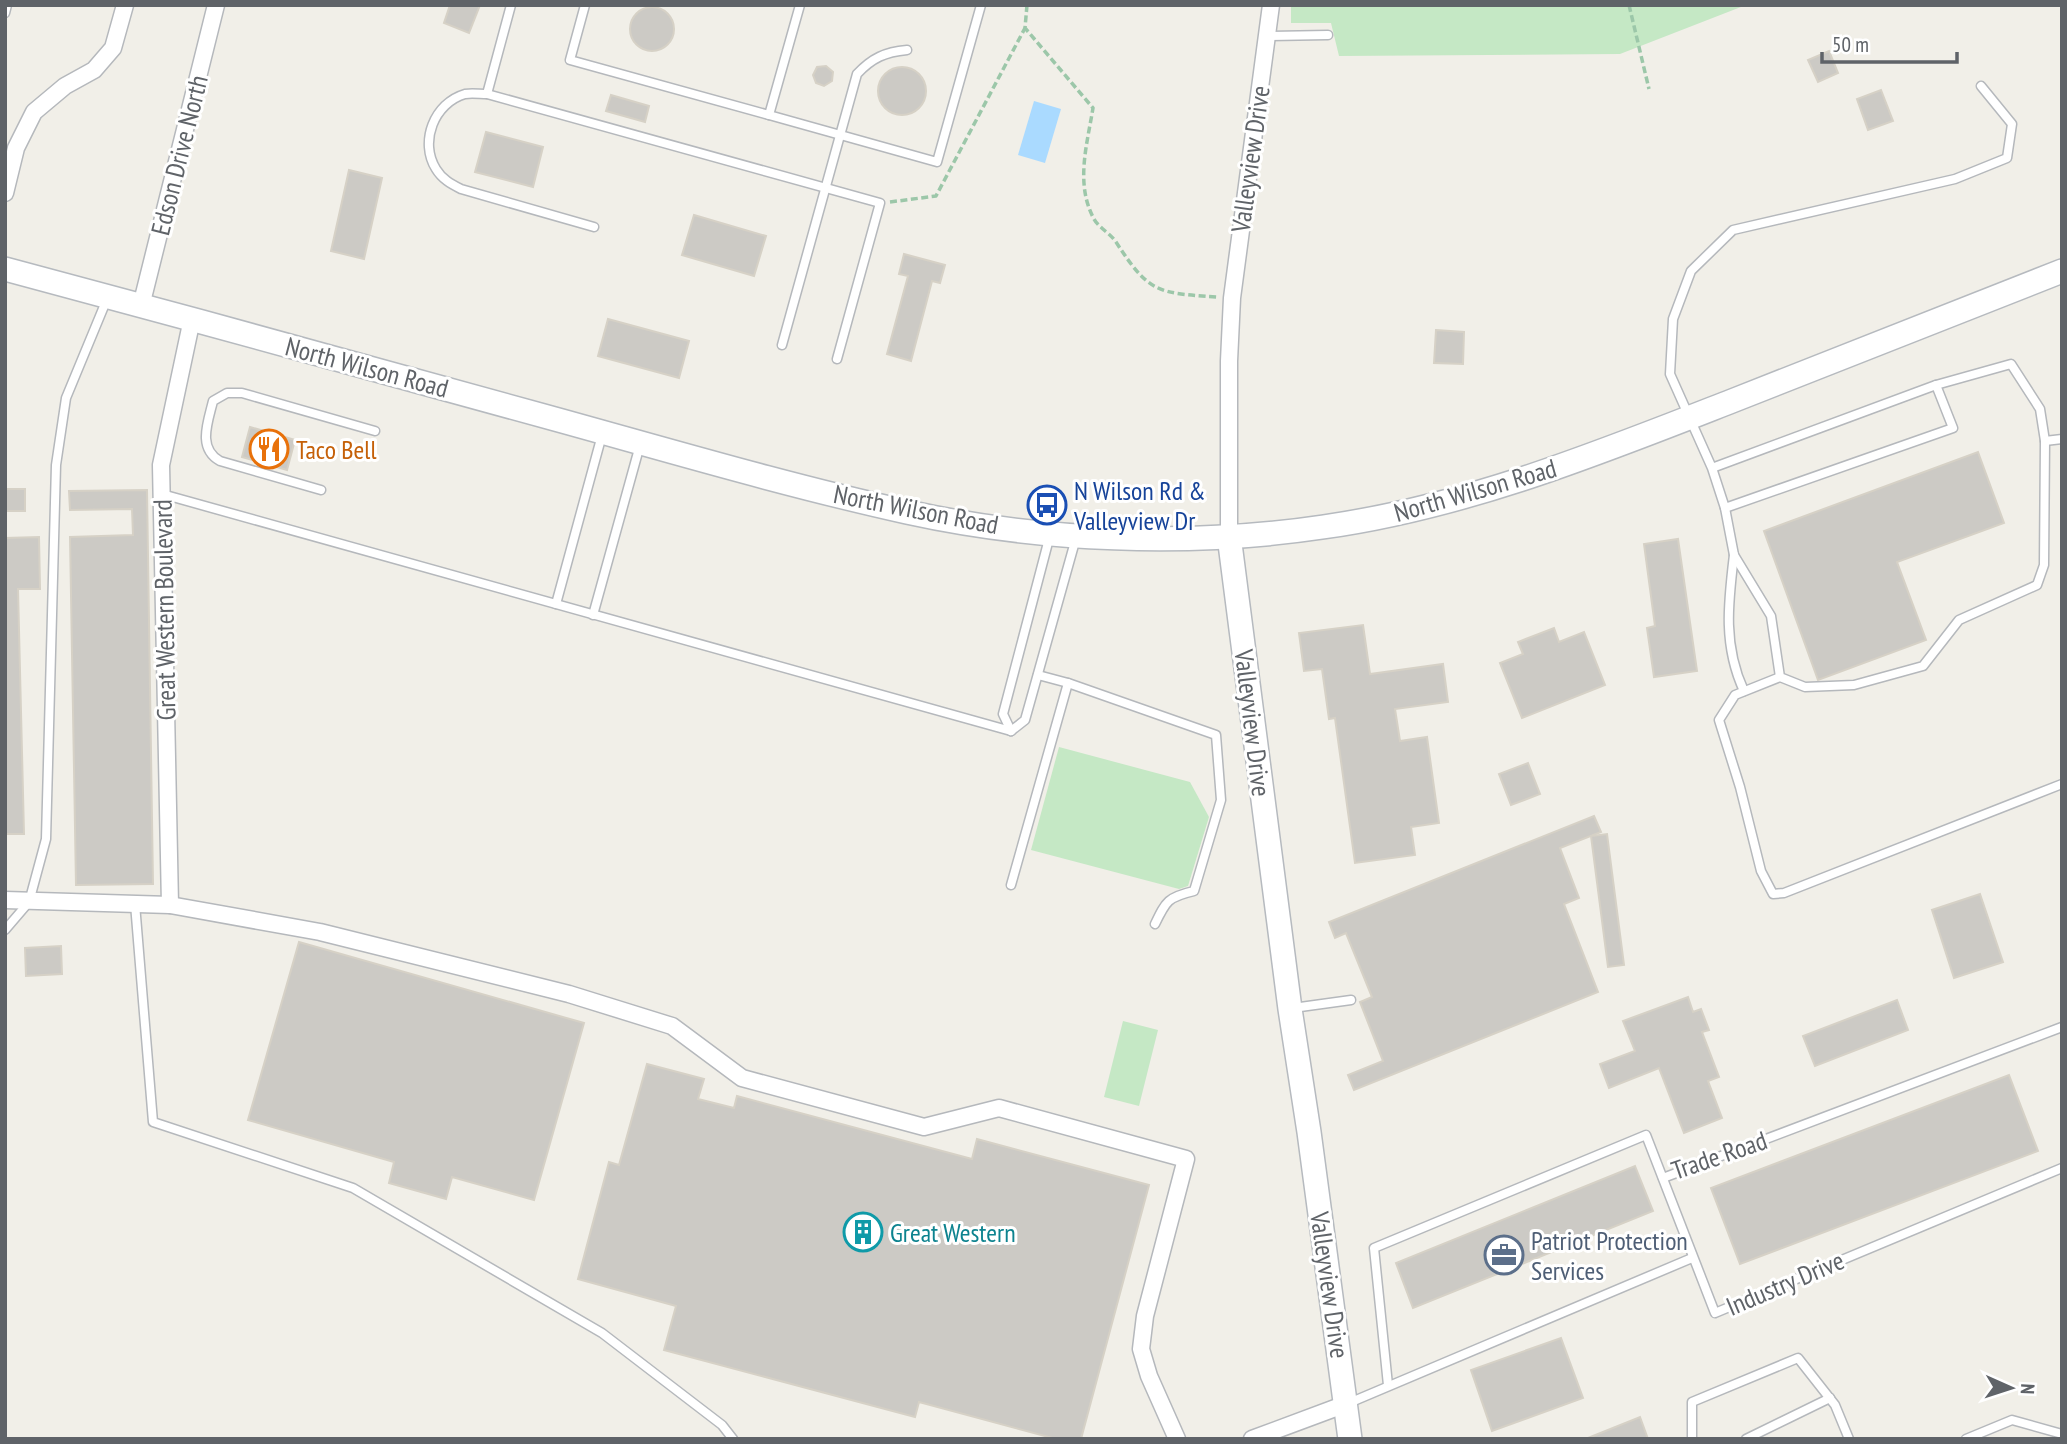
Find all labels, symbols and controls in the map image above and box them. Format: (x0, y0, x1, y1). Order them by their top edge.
scale bar (1822, 21, 1957, 65)
text: 50 m (1832, 31, 1869, 58)
street label: Edson Drive North (143, 72, 215, 238)
street label: Valleyview Drive (1223, 84, 1277, 235)
street label: North Wilson Road (282, 329, 452, 405)
restaurant icon: Taco Bell (248, 428, 290, 470)
place label: Taco Bell (296, 433, 376, 466)
street label: North Wilson Road (1390, 451, 1560, 529)
place label: N Wilson Rd & Valleyview Dr (1073, 474, 1206, 537)
street label: North Wilson Road (831, 477, 1001, 541)
bus stop icon: N Wilson Rd & Valleyview Dr (1026, 484, 1068, 526)
street label: Great Western Boulevard (146, 499, 182, 721)
street label: Valleyview Drive (1227, 647, 1278, 798)
street label: Trade Road (1667, 1123, 1771, 1187)
street label: Valleyview Drive (1303, 1209, 1357, 1360)
building icon: Great Western (842, 1211, 884, 1253)
place label: Great Western (890, 1216, 1016, 1249)
place label: Patriot Protection Services (1531, 1224, 1688, 1287)
office icon: Patriot Protection Services (1483, 1234, 1525, 1276)
street label: Industry Drive (1721, 1243, 1849, 1323)
north arrow (1976, 1353, 2046, 1423)
text: N (2016, 1383, 2040, 1395)

